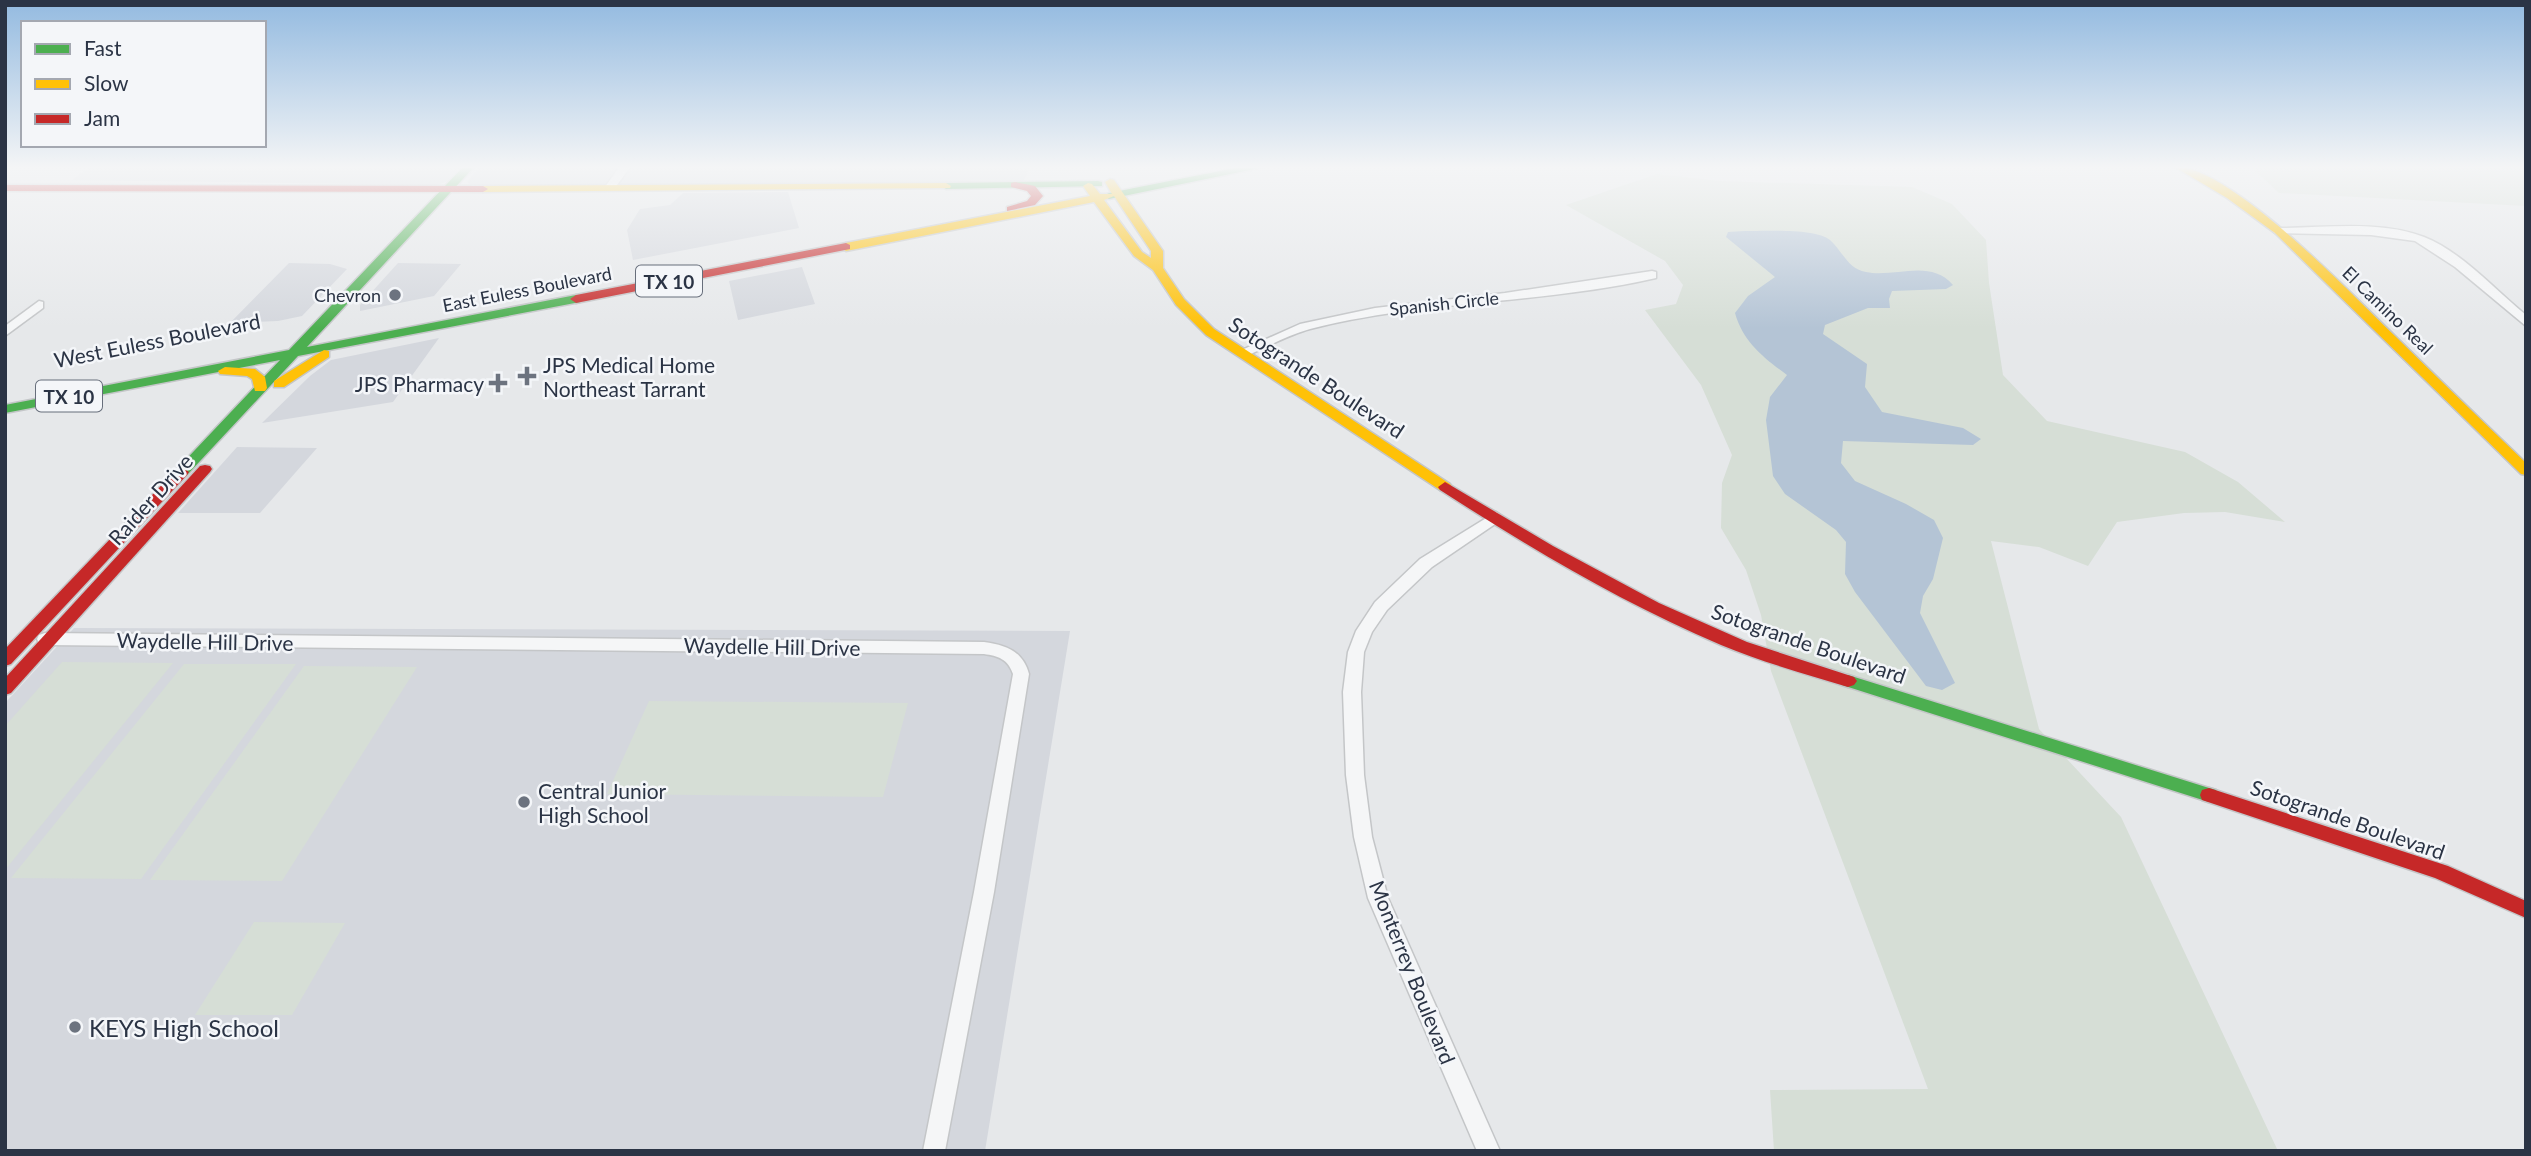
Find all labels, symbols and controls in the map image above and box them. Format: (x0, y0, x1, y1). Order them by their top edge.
legend (21, 21, 266, 147)
text: Fast (84, 35, 122, 60)
text: Slow (84, 70, 129, 95)
text: Jam (84, 105, 120, 130)
street label: El Camino Real (2338, 261, 2438, 359)
street label: East Euless Boulevard (441, 262, 613, 316)
road number: TX 10 (636, 266, 702, 296)
place label: Chevron (314, 284, 381, 306)
street label: Spanish Circle (1388, 286, 1500, 320)
marker: Chevron (387, 287, 403, 303)
street label: West Euless Boulevard (52, 308, 262, 372)
street label: Sotogrande Boulevard (1225, 311, 1409, 443)
place label: JPS Medical Home Northeast Tarrant (543, 352, 715, 401)
marker: JPS Medical Home Northeast Tarrant (517, 366, 537, 386)
place label: JPS Pharmacy (355, 371, 484, 396)
marker: JPS Pharmacy (490, 375, 506, 391)
road number: TX 10 (36, 380, 102, 412)
street label: Raider Drive (103, 448, 197, 550)
street label: Sotogrande Boulevard (1708, 598, 1910, 688)
street label: Waydelle Hill Drive (116, 627, 294, 655)
street label: Waydelle Hill Drive (683, 632, 861, 660)
street label: Sotogrande Boulevard (2247, 774, 2449, 864)
place label: Central Junior High School (538, 778, 667, 827)
marker: Central Junior High School (516, 794, 532, 810)
street label: Monterrey Boulevard (1365, 877, 1461, 1067)
place label: KEYS High School (89, 1013, 279, 1042)
marker: KEYS High School (67, 1019, 83, 1035)

